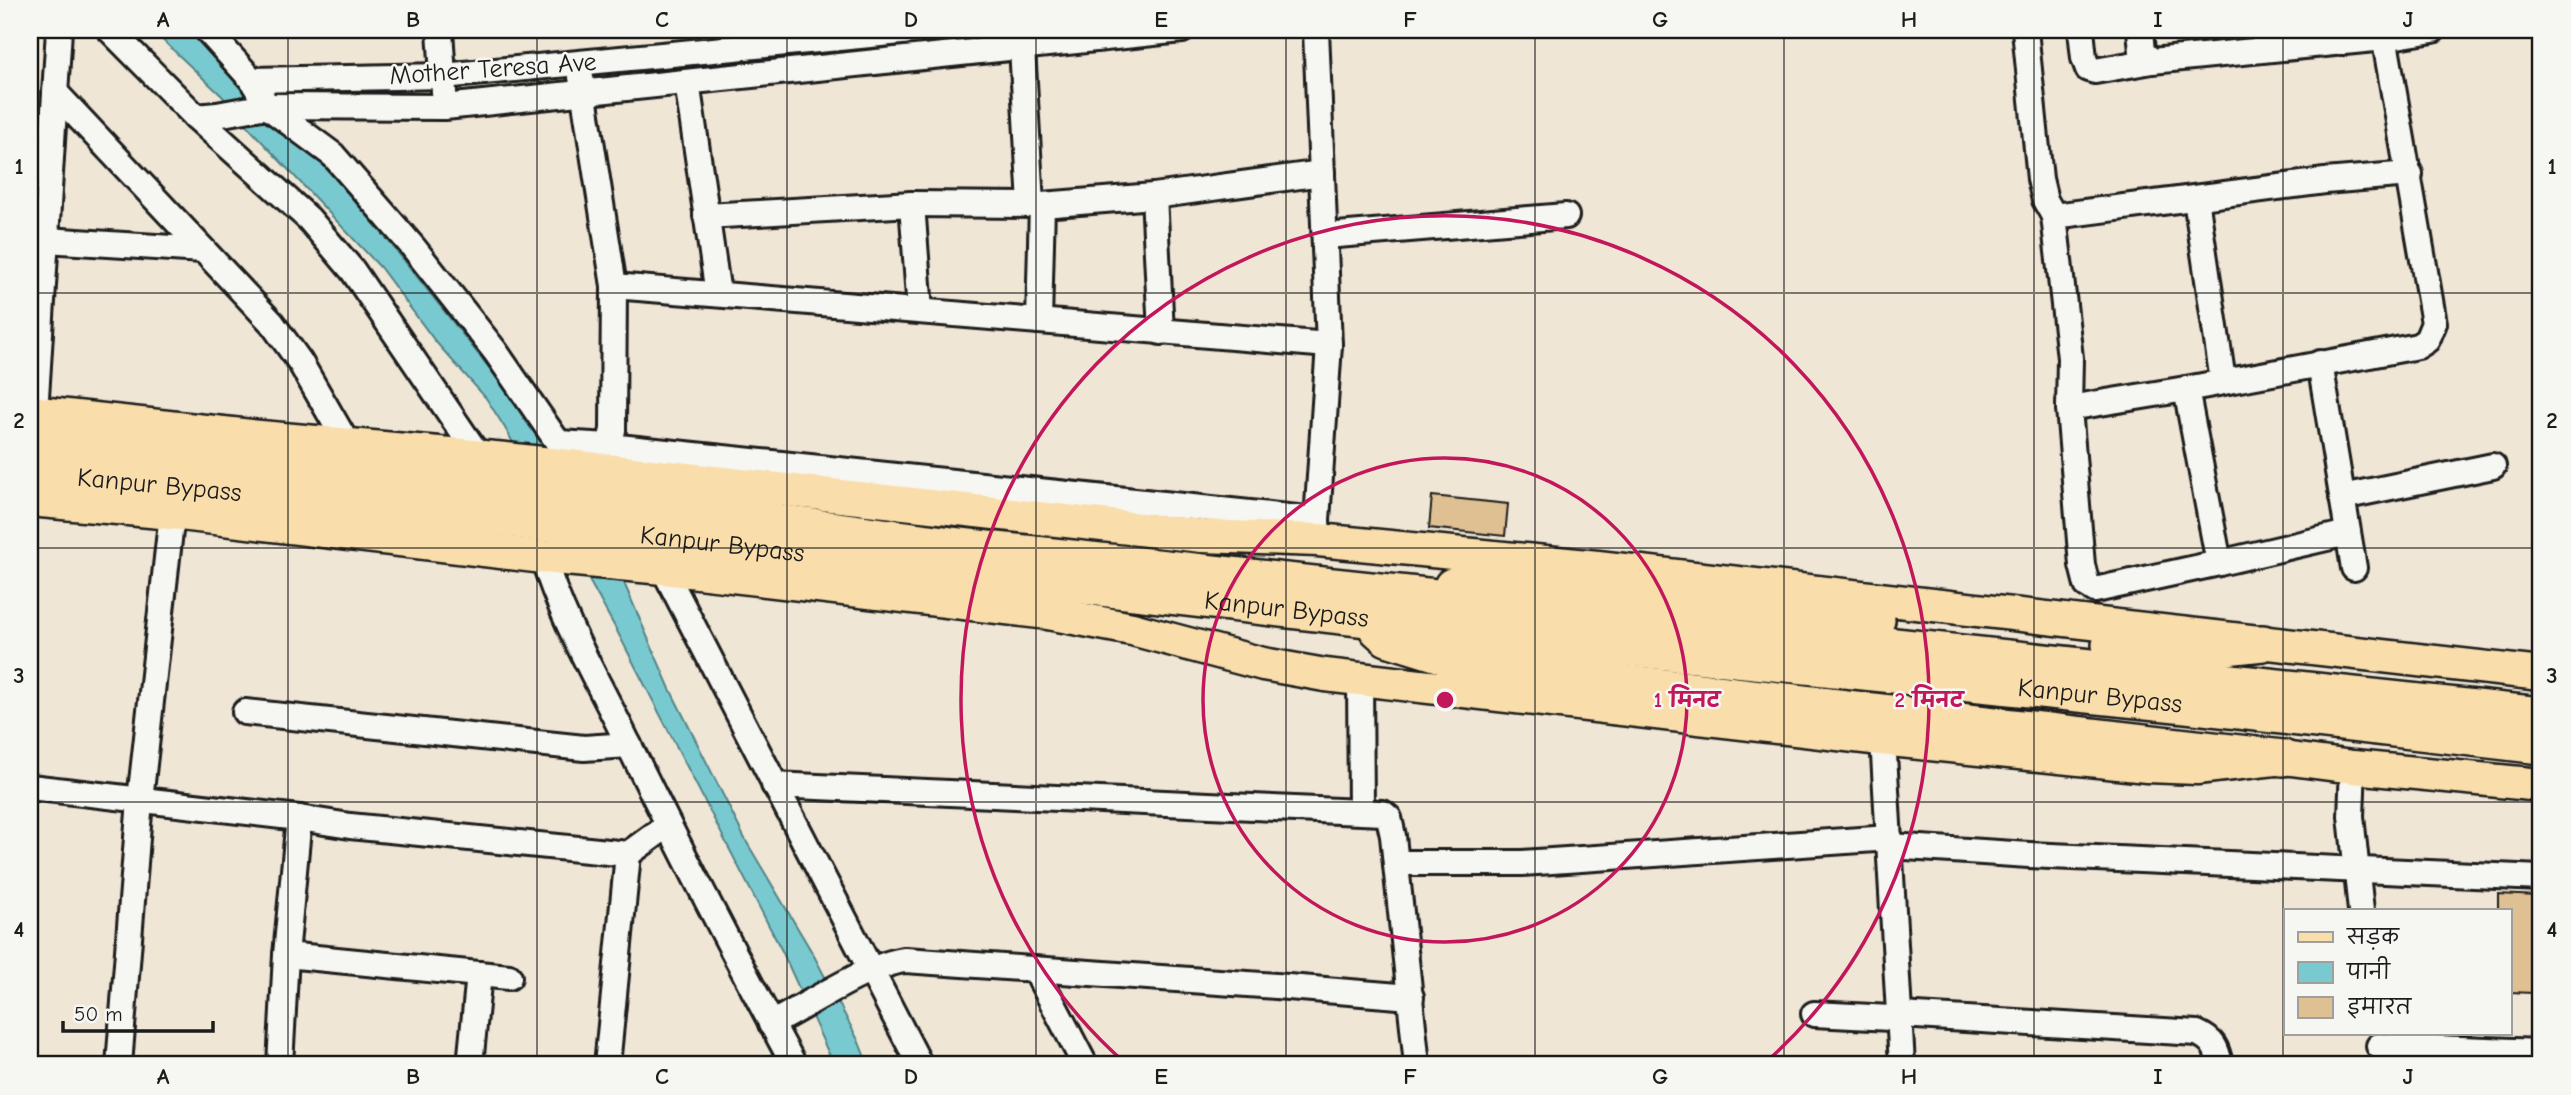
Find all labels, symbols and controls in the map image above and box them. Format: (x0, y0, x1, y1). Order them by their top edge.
text: A (157, 6, 170, 33)
text: B (406, 6, 420, 33)
text: C (655, 6, 669, 33)
text: D (904, 6, 918, 33)
text: E (1154, 6, 1168, 33)
text: F (1403, 6, 1417, 33)
text: G (1652, 6, 1668, 33)
text: H (1901, 6, 1917, 33)
text: I (2153, 6, 2163, 33)
text: J (2403, 6, 2414, 33)
street label: Mother Teresa Ave (389, 47, 597, 91)
text: 1 (14, 153, 24, 180)
text: 1 (2547, 153, 2557, 180)
text: 2 (13, 407, 25, 434)
text: 2 (2546, 407, 2558, 434)
street label: Kanpur Bypass (76, 463, 243, 508)
street label: Kanpur Bypass (639, 520, 806, 569)
street label: Kanpur Bypass (1203, 585, 1370, 634)
text: 3 (13, 662, 25, 689)
text: 3 (2546, 662, 2558, 689)
street label: Kanpur Bypass (2016, 673, 2184, 720)
text: 1 मिनट (1654, 684, 1723, 712)
text: 2 मिनट (1895, 684, 1966, 712)
centre of rings (1433, 688, 1457, 712)
legend (2284, 909, 2512, 1036)
text: 4 (14, 916, 25, 943)
text: 4 (2547, 916, 2558, 943)
text: सड़क (2346, 925, 2400, 950)
text: पानी (2346, 956, 2392, 984)
scale bar (63, 990, 214, 1034)
text: इमारत (2347, 995, 2413, 1019)
text: 50 m (74, 1002, 123, 1026)
text: A (157, 1063, 170, 1090)
text: B (406, 1063, 420, 1090)
text: C (655, 1063, 669, 1090)
text: D (904, 1063, 918, 1090)
text: E (1154, 1063, 1168, 1090)
text: F (1403, 1063, 1417, 1090)
text: G (1652, 1063, 1668, 1090)
text: H (1901, 1063, 1917, 1090)
text: I (2153, 1063, 2163, 1090)
text: J (2403, 1063, 2414, 1090)

